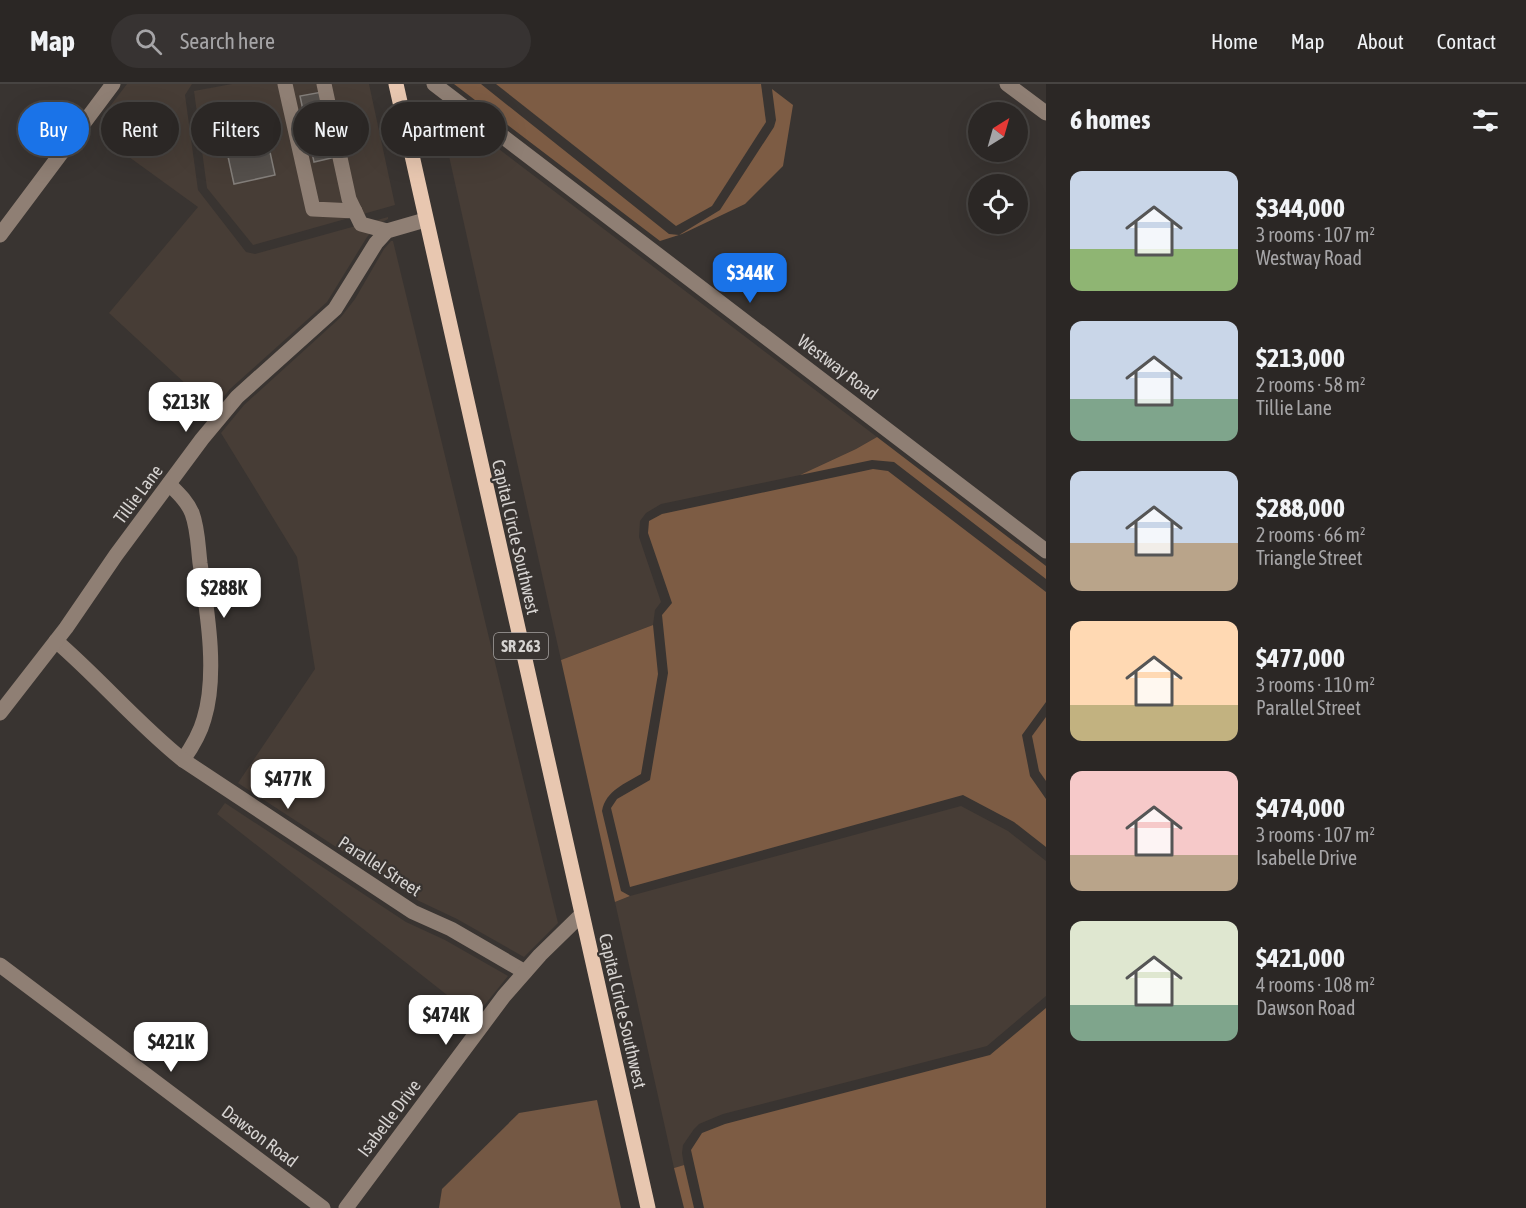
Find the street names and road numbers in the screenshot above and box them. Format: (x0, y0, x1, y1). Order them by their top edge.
street label: Westway Road (794, 330, 882, 404)
street label: Capital Circle Southwest (488, 458, 544, 616)
street label: Tillie Lane (109, 460, 167, 528)
road number: SR 263 (494, 633, 548, 659)
street label: Parallel Street (335, 831, 425, 901)
street label: Capital Circle Southwest (595, 932, 651, 1090)
street label: Isabelle Drive (353, 1075, 425, 1161)
street label: Dawson Road (218, 1101, 302, 1171)

